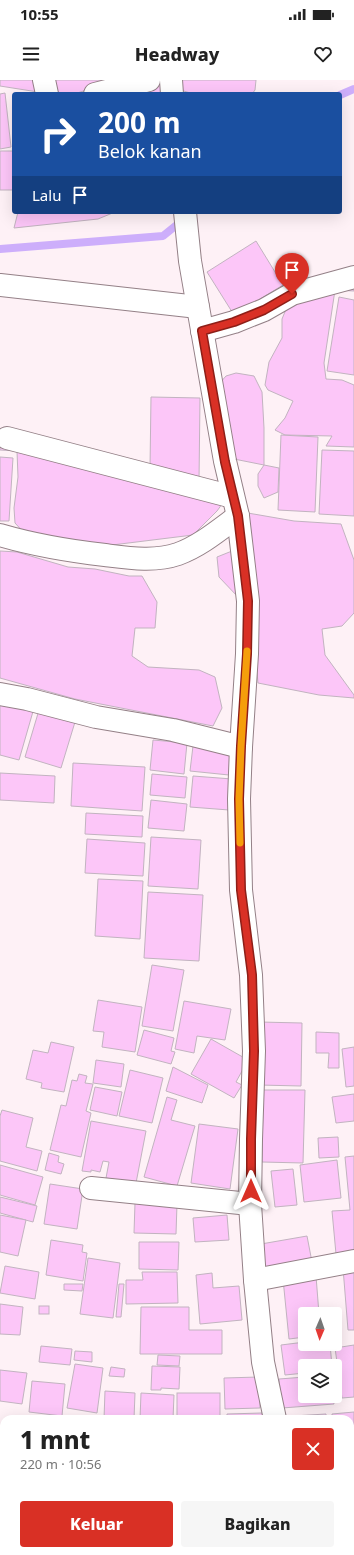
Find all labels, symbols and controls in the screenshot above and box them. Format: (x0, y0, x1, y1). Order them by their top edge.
text: 10:55 (20, 4, 59, 24)
text: Headway (135, 42, 219, 66)
icon: menu (20, 43, 42, 65)
icon: heart (312, 43, 334, 65)
text: 200 m (98, 103, 181, 141)
icon: right (32, 108, 84, 160)
text: Belok kanan (98, 139, 202, 163)
icon: arrive (69, 184, 91, 206)
text: Lalu (32, 185, 61, 205)
pin (275, 253, 309, 294)
icon: arrive (281, 259, 303, 281)
position arrow (230, 1170, 272, 1212)
north arrow (298, 1307, 342, 1351)
map controls (298, 1307, 342, 1403)
button: layers (298, 1359, 342, 1403)
text: 1 mnt (20, 1423, 90, 1456)
button: close (292, 1428, 334, 1470)
text: 220 m · 10:56 (20, 1455, 101, 1473)
button: Keluar (20, 1501, 173, 1547)
button: Bagikan (181, 1501, 334, 1547)

